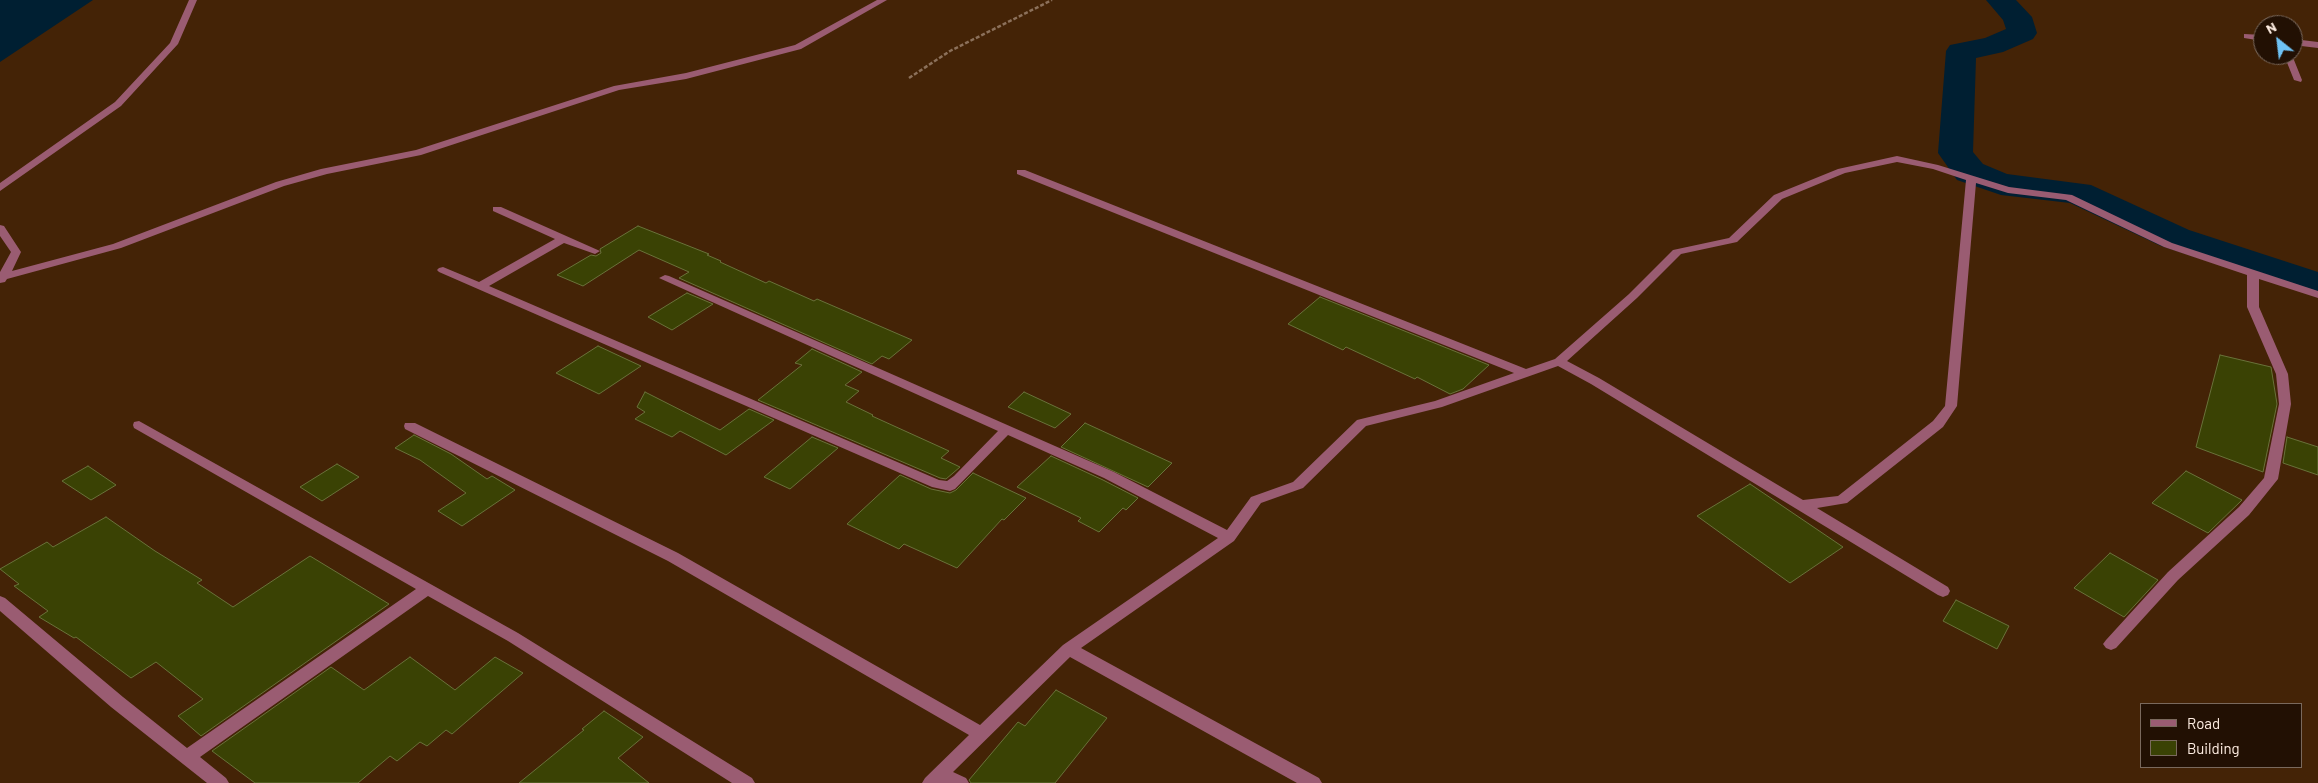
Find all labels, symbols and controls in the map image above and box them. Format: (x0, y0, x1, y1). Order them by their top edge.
north arrow (2253, 15, 2303, 65)
text: N (2263, 18, 2279, 37)
legend (2140, 703, 2303, 768)
text: Road (2187, 714, 2220, 732)
text: Building (2187, 739, 2240, 757)

